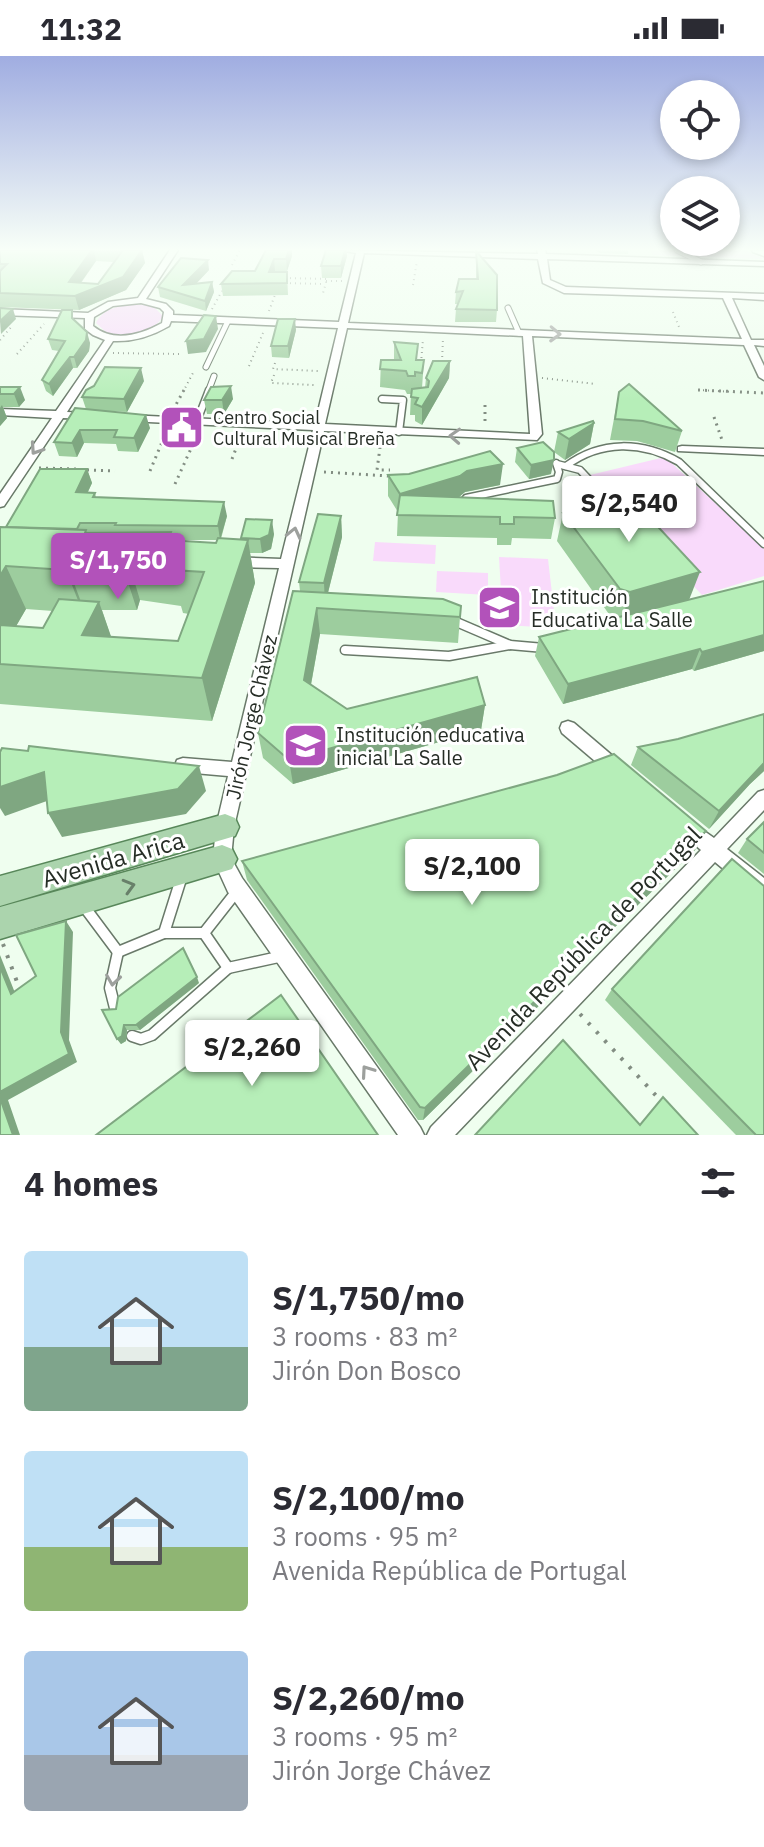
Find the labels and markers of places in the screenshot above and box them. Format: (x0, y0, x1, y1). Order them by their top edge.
public building icon: Centro Social Cultural Musical Breña (158, 403, 206, 451)
place label: Centro Social Cultural Musical Breña (213, 406, 395, 450)
pin: S/2,540 (555, 476, 703, 544)
pin: S/1,750 (44, 533, 192, 601)
place label: Institución Educativa La Salle (531, 583, 693, 633)
school or university icon: Institución Educativa La Salle (476, 584, 524, 632)
place label: Institución educativa inicial La Salle (336, 721, 525, 771)
school or university icon: Institución educativa inicial La Salle (281, 722, 329, 770)
pin: S/2,100 (398, 839, 546, 907)
pin: S/2,260 (178, 1020, 326, 1088)

